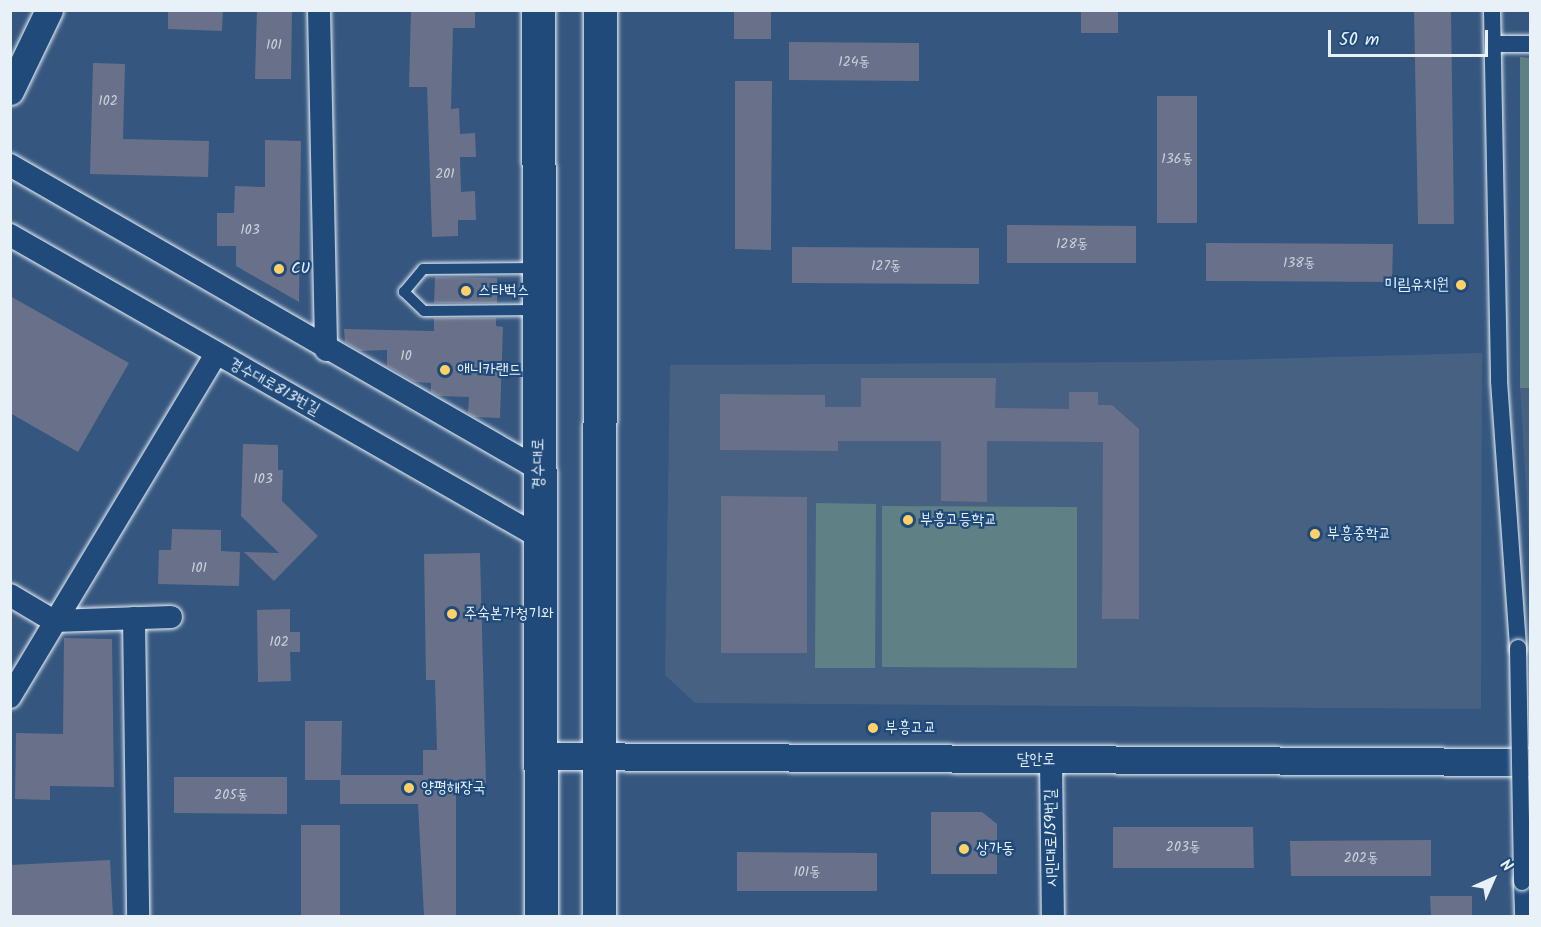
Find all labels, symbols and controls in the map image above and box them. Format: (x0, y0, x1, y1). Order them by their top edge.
scale bar (1331, 18, 1492, 56)
text: 50 m (1339, 26, 1379, 55)
house number: 101 (266, 37, 282, 53)
house number: 124동 (838, 54, 870, 70)
house number: 102 (98, 93, 118, 109)
house number: 136동 (1161, 151, 1193, 167)
house number: 201 (435, 166, 455, 182)
house number: 103 (240, 222, 260, 238)
house number: 128동 (1056, 236, 1088, 252)
house number: 138동 (1283, 255, 1315, 271)
house number: 127동 (871, 258, 901, 274)
place label: CU (291, 259, 310, 279)
marker: CU (272, 262, 286, 276)
place label: 미림유치원 (1385, 275, 1449, 295)
marker: 미림유치원 (1454, 278, 1468, 292)
place label: 스타벅스 (478, 281, 530, 301)
marker: 스타벅스 (459, 284, 473, 298)
house number: 10 (400, 348, 412, 364)
street label: 경수대로813번길 (225, 354, 323, 420)
place label: 애니카랜드 (457, 360, 521, 380)
marker: 애니카랜드 (438, 363, 452, 377)
street label: 경수대로 (529, 438, 549, 490)
house number: 103 (253, 471, 273, 487)
place label: 부흥고등학교 (920, 510, 997, 530)
marker: 부흥고등학교 (901, 513, 915, 527)
place label: 부흥중학교 (1327, 524, 1391, 544)
marker: 부흥중학교 (1308, 527, 1322, 541)
house number: 101 (191, 560, 207, 576)
place label: 주숙본가청기와 (464, 604, 554, 624)
marker: 주숙본가청기와 (445, 607, 459, 621)
house number: 102 (269, 634, 289, 650)
place label: 부흥고교 (885, 718, 936, 738)
marker: 부흥고교 (866, 721, 880, 735)
street label: 달안로 (1017, 750, 1055, 770)
place label: 양평해장국 (421, 778, 485, 798)
marker: 양평해장국 (402, 781, 416, 795)
house number: 205동 (214, 787, 248, 803)
street label: 시민대로159번길 (1042, 789, 1062, 887)
place label: 상가동 (976, 839, 1015, 859)
house number: 203동 (1166, 839, 1200, 855)
marker: 상가동 (957, 842, 971, 856)
north arrow (1463, 849, 1523, 909)
house number: 202동 (1344, 850, 1378, 866)
text: N (1494, 853, 1518, 878)
house number: 101동 (793, 864, 821, 880)

